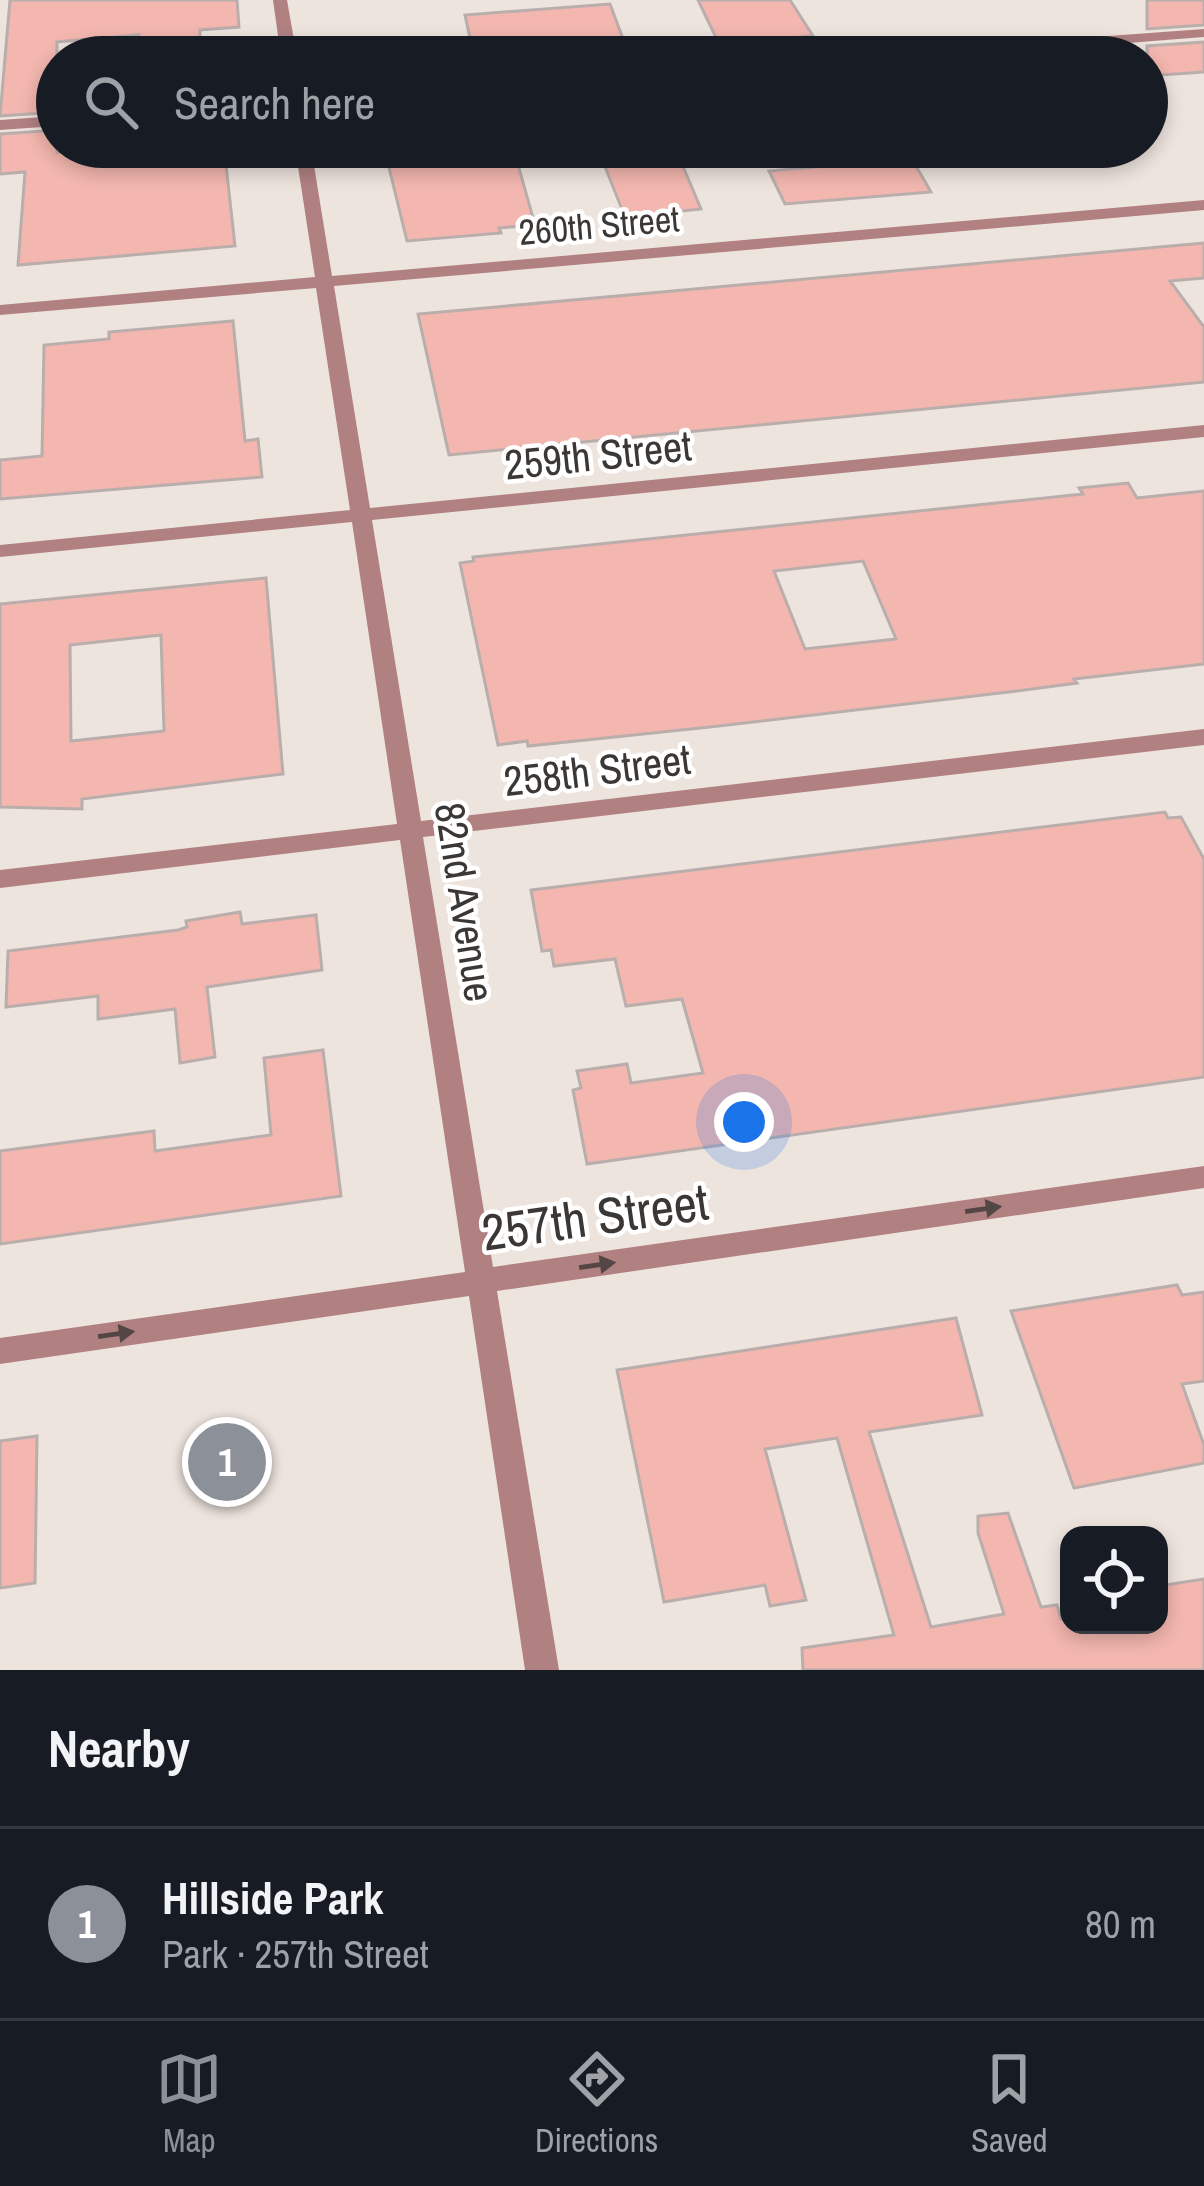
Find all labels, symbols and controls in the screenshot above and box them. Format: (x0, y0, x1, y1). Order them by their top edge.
search box (36, 36, 1168, 168)
icon: search (78, 69, 144, 135)
text: Search here (174, 72, 375, 133)
street label: 260th Street (517, 194, 681, 256)
street label: 259th Street (502, 417, 694, 493)
street label: 258th Street (500, 731, 694, 809)
street label: 82nd Avenue (422, 799, 508, 1005)
your location (714, 1092, 774, 1152)
street label: 257th Street (477, 1166, 713, 1267)
one-way arrow (965, 1199, 1002, 1218)
one-way arrow (579, 1255, 616, 1274)
one-way arrow (98, 1324, 135, 1343)
pin: 1 (188, 1417, 266, 1507)
map controls (1060, 1526, 1168, 1634)
button: locate (1060, 1526, 1168, 1634)
text: Nearby (48, 1714, 190, 1783)
text: Hillside Park (162, 1867, 384, 1928)
text: 1 (78, 1898, 96, 1950)
text: 80 m (1085, 1898, 1156, 1950)
text: Park · 257th Street (162, 1928, 429, 1980)
tab: Map (156, 2046, 222, 2162)
tab: Directions (535, 2046, 658, 2162)
tab: Saved (971, 2046, 1048, 2162)

